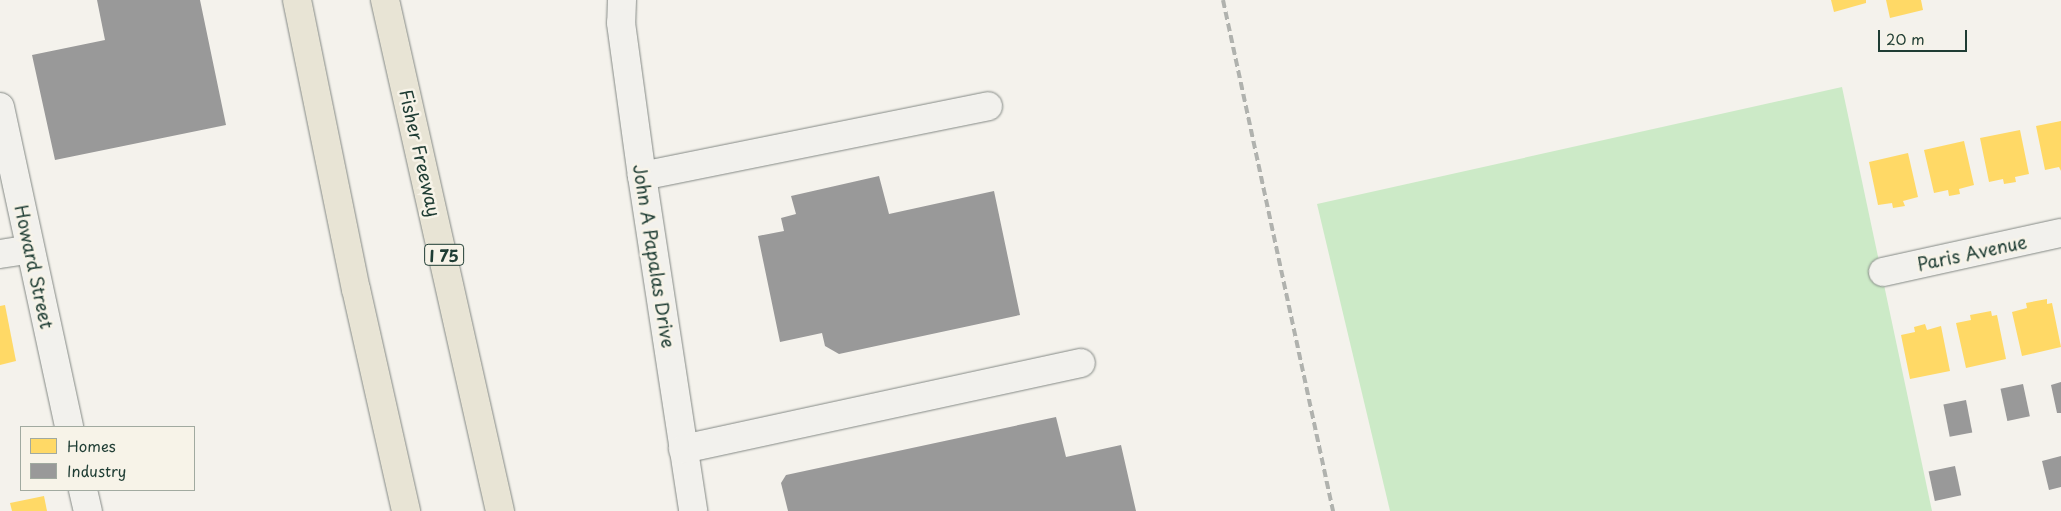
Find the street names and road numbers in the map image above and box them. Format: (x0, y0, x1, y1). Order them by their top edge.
street label: Fisher Freeway (395, 87, 445, 219)
street label: John A Papalas Drive (629, 162, 679, 350)
street label: Howard Street (10, 202, 58, 332)
street label: Paris Avenue (1916, 231, 2028, 275)
road number: I 75 (424, 242, 464, 268)

